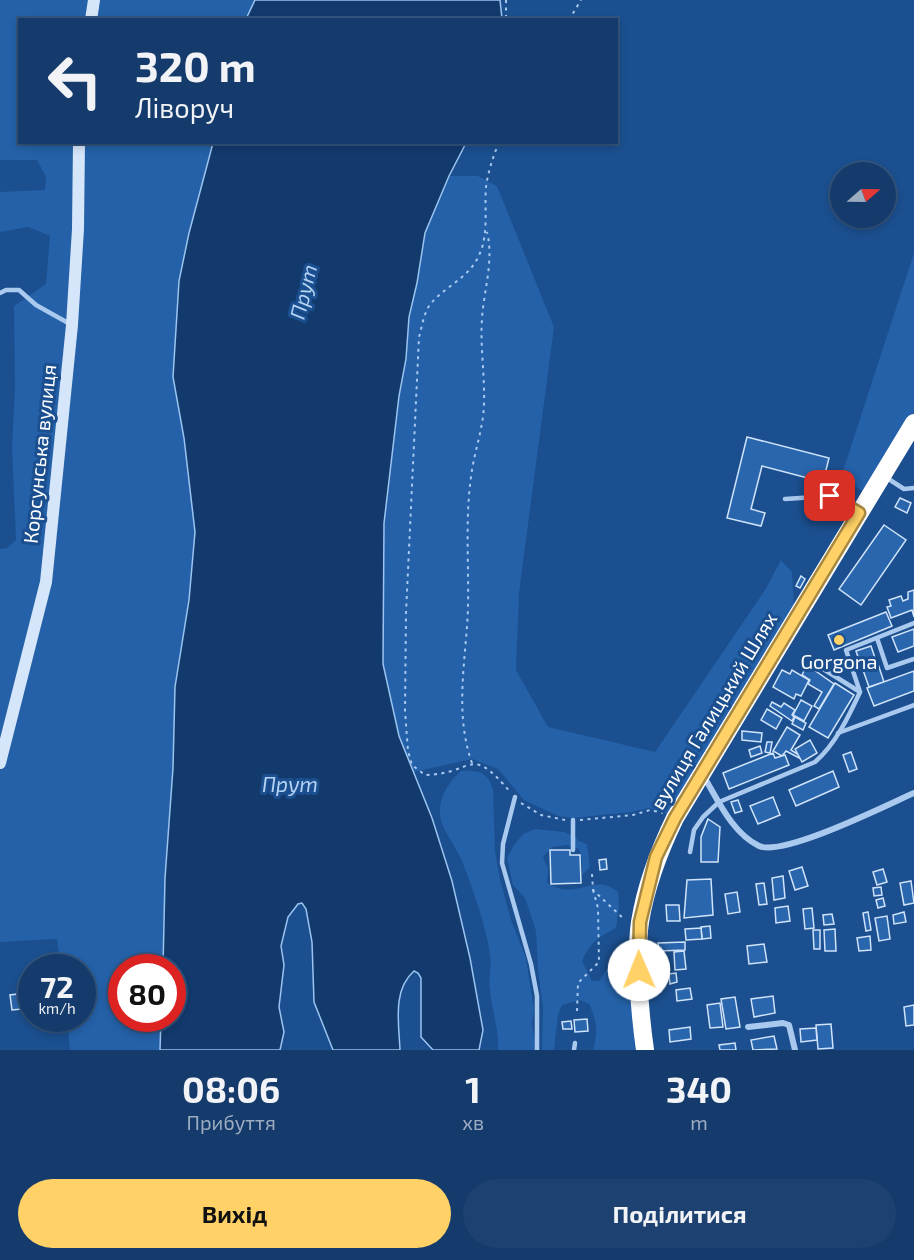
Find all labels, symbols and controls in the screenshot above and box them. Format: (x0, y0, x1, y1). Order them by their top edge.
text: 320 m (135, 40, 256, 90)
icon: left (36, 42, 114, 120)
text: Ліворуч (135, 91, 234, 123)
north arrow (830, 162, 896, 228)
map controls (830, 162, 896, 228)
water label: Прут (284, 262, 321, 322)
street label: Корсунська вулиця (18, 363, 61, 545)
pin (804, 470, 855, 521)
icon: arrive (813, 479, 846, 512)
street label: вулиця Галицький Шлях (645, 607, 783, 814)
marker: Gorgona (832, 633, 846, 647)
place label: Gorgona (801, 649, 877, 673)
water label: Прут (262, 771, 318, 796)
position arrow (607, 938, 671, 1002)
speed limit sign: 80 (108, 954, 186, 1032)
text: 72 (40, 968, 74, 1004)
text: km/h (38, 999, 76, 1017)
text: 08:06 (182, 1067, 280, 1110)
text: 1 (465, 1067, 481, 1110)
text: 340 (666, 1067, 732, 1110)
text: Прибуття (187, 1110, 276, 1134)
text: хв (462, 1110, 484, 1134)
text: m (690, 1110, 708, 1134)
button: Вихід (18, 1179, 451, 1248)
button: Поділитися (463, 1179, 896, 1248)

